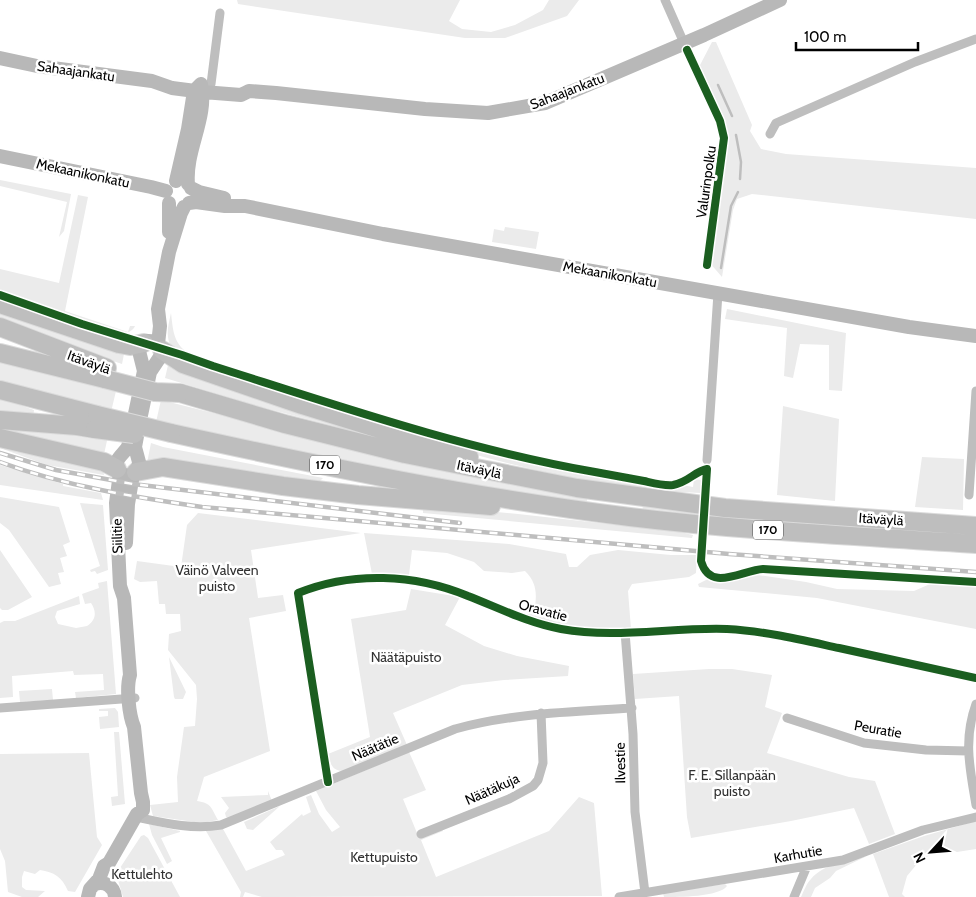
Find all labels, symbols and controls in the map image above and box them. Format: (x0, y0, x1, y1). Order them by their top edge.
scale bar (796, 20, 918, 52)
text: 100 m (804, 28, 846, 46)
street label: Sahaajankatu (36, 57, 116, 85)
street label: Sahaajankatu (527, 69, 607, 113)
street label: Valurinpolku (692, 145, 720, 219)
street label: Mekaanikonkatu (35, 154, 131, 192)
street label: Mekaanikonkatu (562, 257, 658, 291)
street label: Itäväylä (65, 346, 113, 378)
road number: 170 (310, 456, 340, 474)
street label: Itäväylä (455, 456, 503, 483)
street label: Itäväylä (858, 508, 904, 530)
street label: Siilitie (107, 518, 127, 554)
road number: 170 (753, 520, 783, 540)
park label: Väinö Valveen puisto (175, 561, 259, 595)
street label: Oravatie (517, 595, 569, 625)
park label: Näätäpuisto (371, 648, 442, 666)
street label: Peuratie (853, 716, 903, 742)
street label: Näätätie (349, 729, 401, 765)
street label: Ilvestie (611, 742, 629, 784)
park label: F. E. Sillanpään puisto (688, 766, 776, 800)
street label: Näätäkuja (462, 769, 522, 809)
north arrow (906, 827, 956, 877)
street label: Karhutie (772, 841, 824, 867)
park label: Kettupuisto (350, 848, 418, 866)
text: N (909, 849, 930, 866)
park label: Kettulehto (111, 865, 173, 883)

